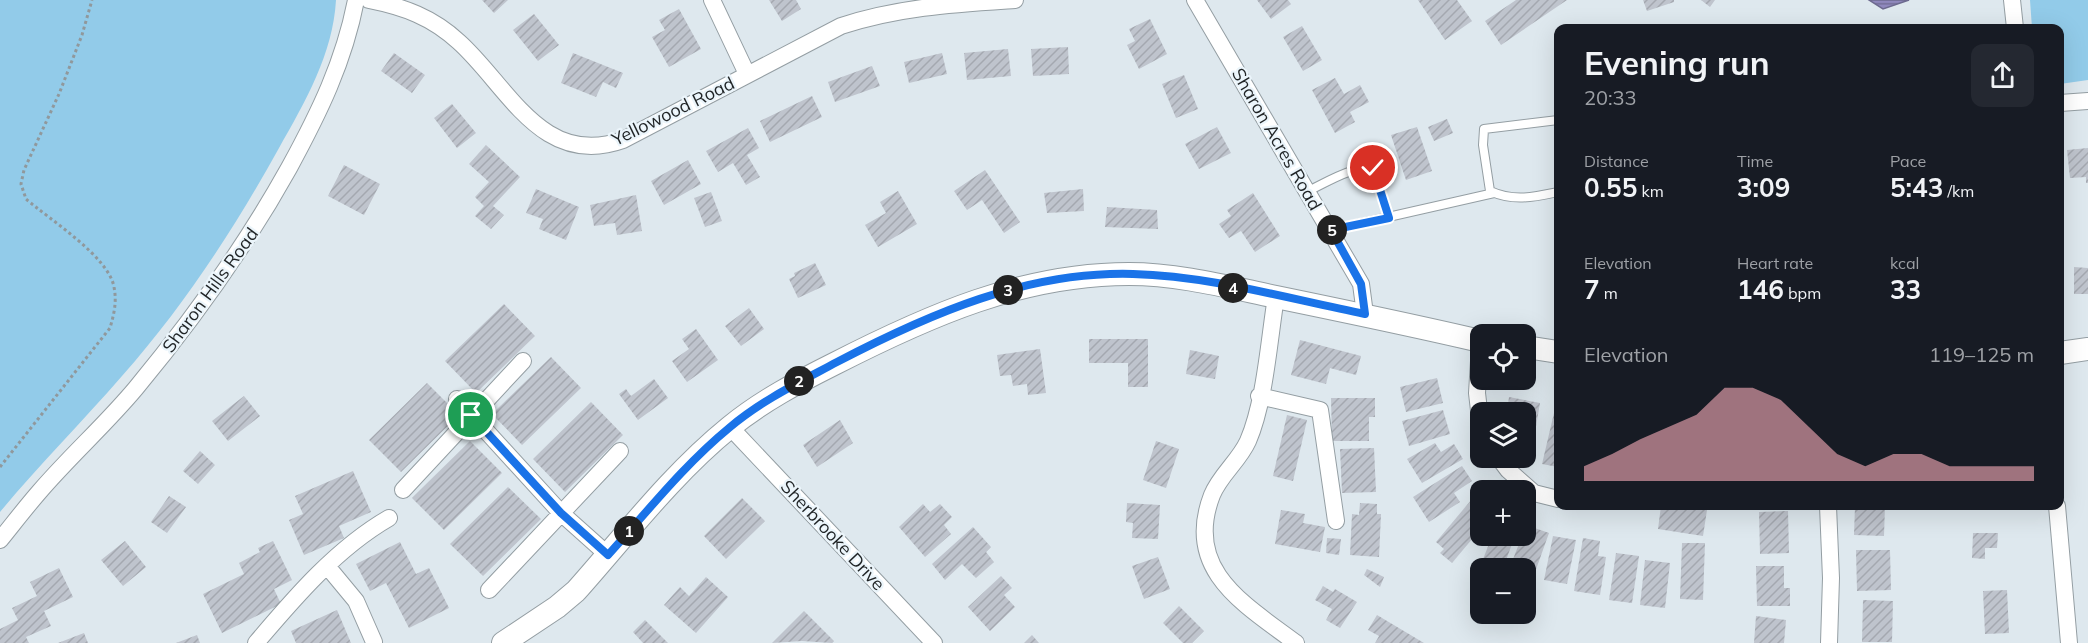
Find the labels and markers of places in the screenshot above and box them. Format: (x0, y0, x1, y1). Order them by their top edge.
pin (1347, 142, 1398, 193)
pin: 5 (1317, 215, 1347, 245)
pin: 4 (1218, 273, 1248, 303)
pin: 3 (993, 275, 1023, 305)
pin: 2 (784, 366, 814, 396)
pin (445, 389, 496, 440)
pin: 1 (614, 516, 644, 546)

